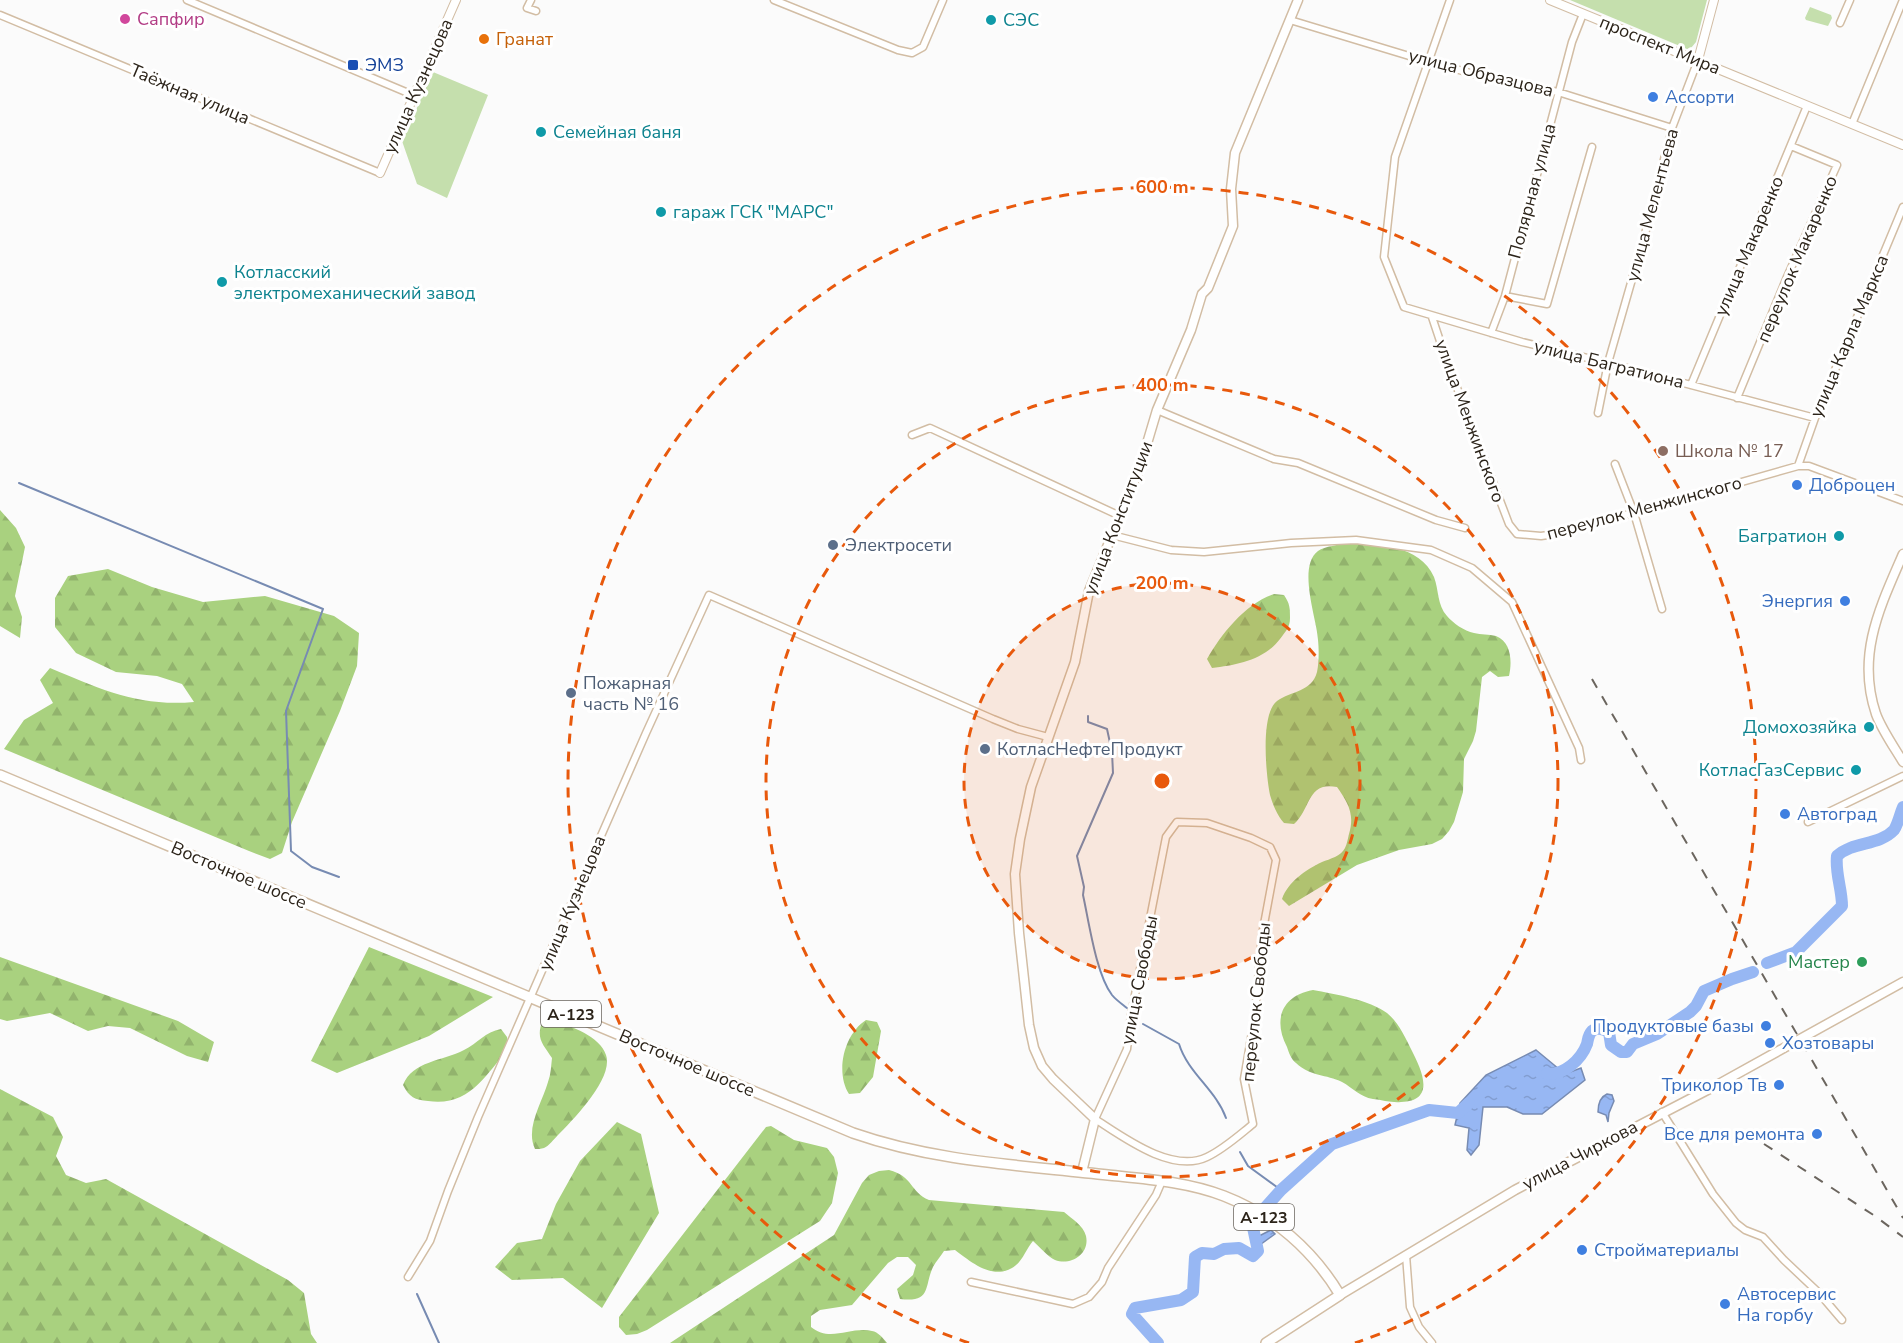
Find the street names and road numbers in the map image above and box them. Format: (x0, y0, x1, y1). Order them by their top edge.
street label: проспект Мира (1596, 10, 1724, 80)
street label: улица Кузнецова (378, 15, 458, 157)
street label: улица Образцова (1406, 43, 1556, 103)
street label: Таёжная улица (126, 58, 254, 130)
street label: Полярная улица (1502, 121, 1562, 261)
street label: улица Мелентьева (1620, 126, 1684, 284)
street label: улица Макаренко (1709, 172, 1789, 320)
street label: переулок Макаренко (1751, 172, 1843, 346)
street label: улица Карла Маркса (1804, 251, 1894, 421)
street label: улица Багратиона (1532, 334, 1686, 394)
street label: улица Менжинского (1429, 336, 1511, 506)
street label: улица Конституции (1078, 437, 1158, 599)
street label: переулок Менжинского (1544, 470, 1744, 546)
street label: улица Кузнецова (533, 832, 611, 974)
street label: Восточное шоссе (167, 836, 311, 914)
street label: улица Свободы (1115, 913, 1163, 1047)
street label: переулок Свободы (1236, 921, 1276, 1083)
road number: А-123 (541, 1001, 601, 1027)
street label: Восточное шоссе (615, 1024, 759, 1102)
street label: улица Чиркова (1518, 1115, 1642, 1195)
road number: А-123 (1234, 1204, 1294, 1230)

